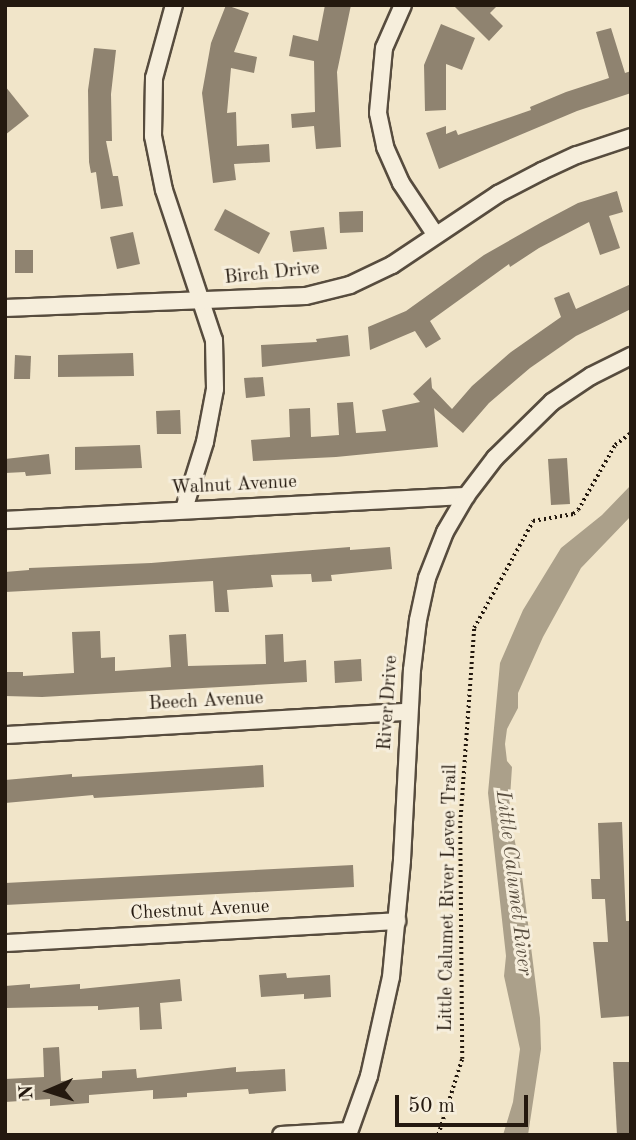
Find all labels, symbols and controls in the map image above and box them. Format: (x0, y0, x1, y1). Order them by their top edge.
street label: Birch Drive (223, 258, 321, 290)
street label: Walnut Avenue (170, 471, 298, 501)
street label: River Drive (374, 655, 404, 751)
street label: Beech Avenue (148, 688, 264, 716)
street label: Little Calumet River Levee Trail (435, 764, 463, 1032)
water label: Little Calumet River (489, 789, 537, 977)
street label: Chestnut Avenue (130, 896, 270, 926)
north arrow (14, 1056, 84, 1126)
scale bar (398, 1080, 531, 1124)
text: N (18, 1084, 37, 1100)
text: 50 m (408, 1096, 455, 1117)

